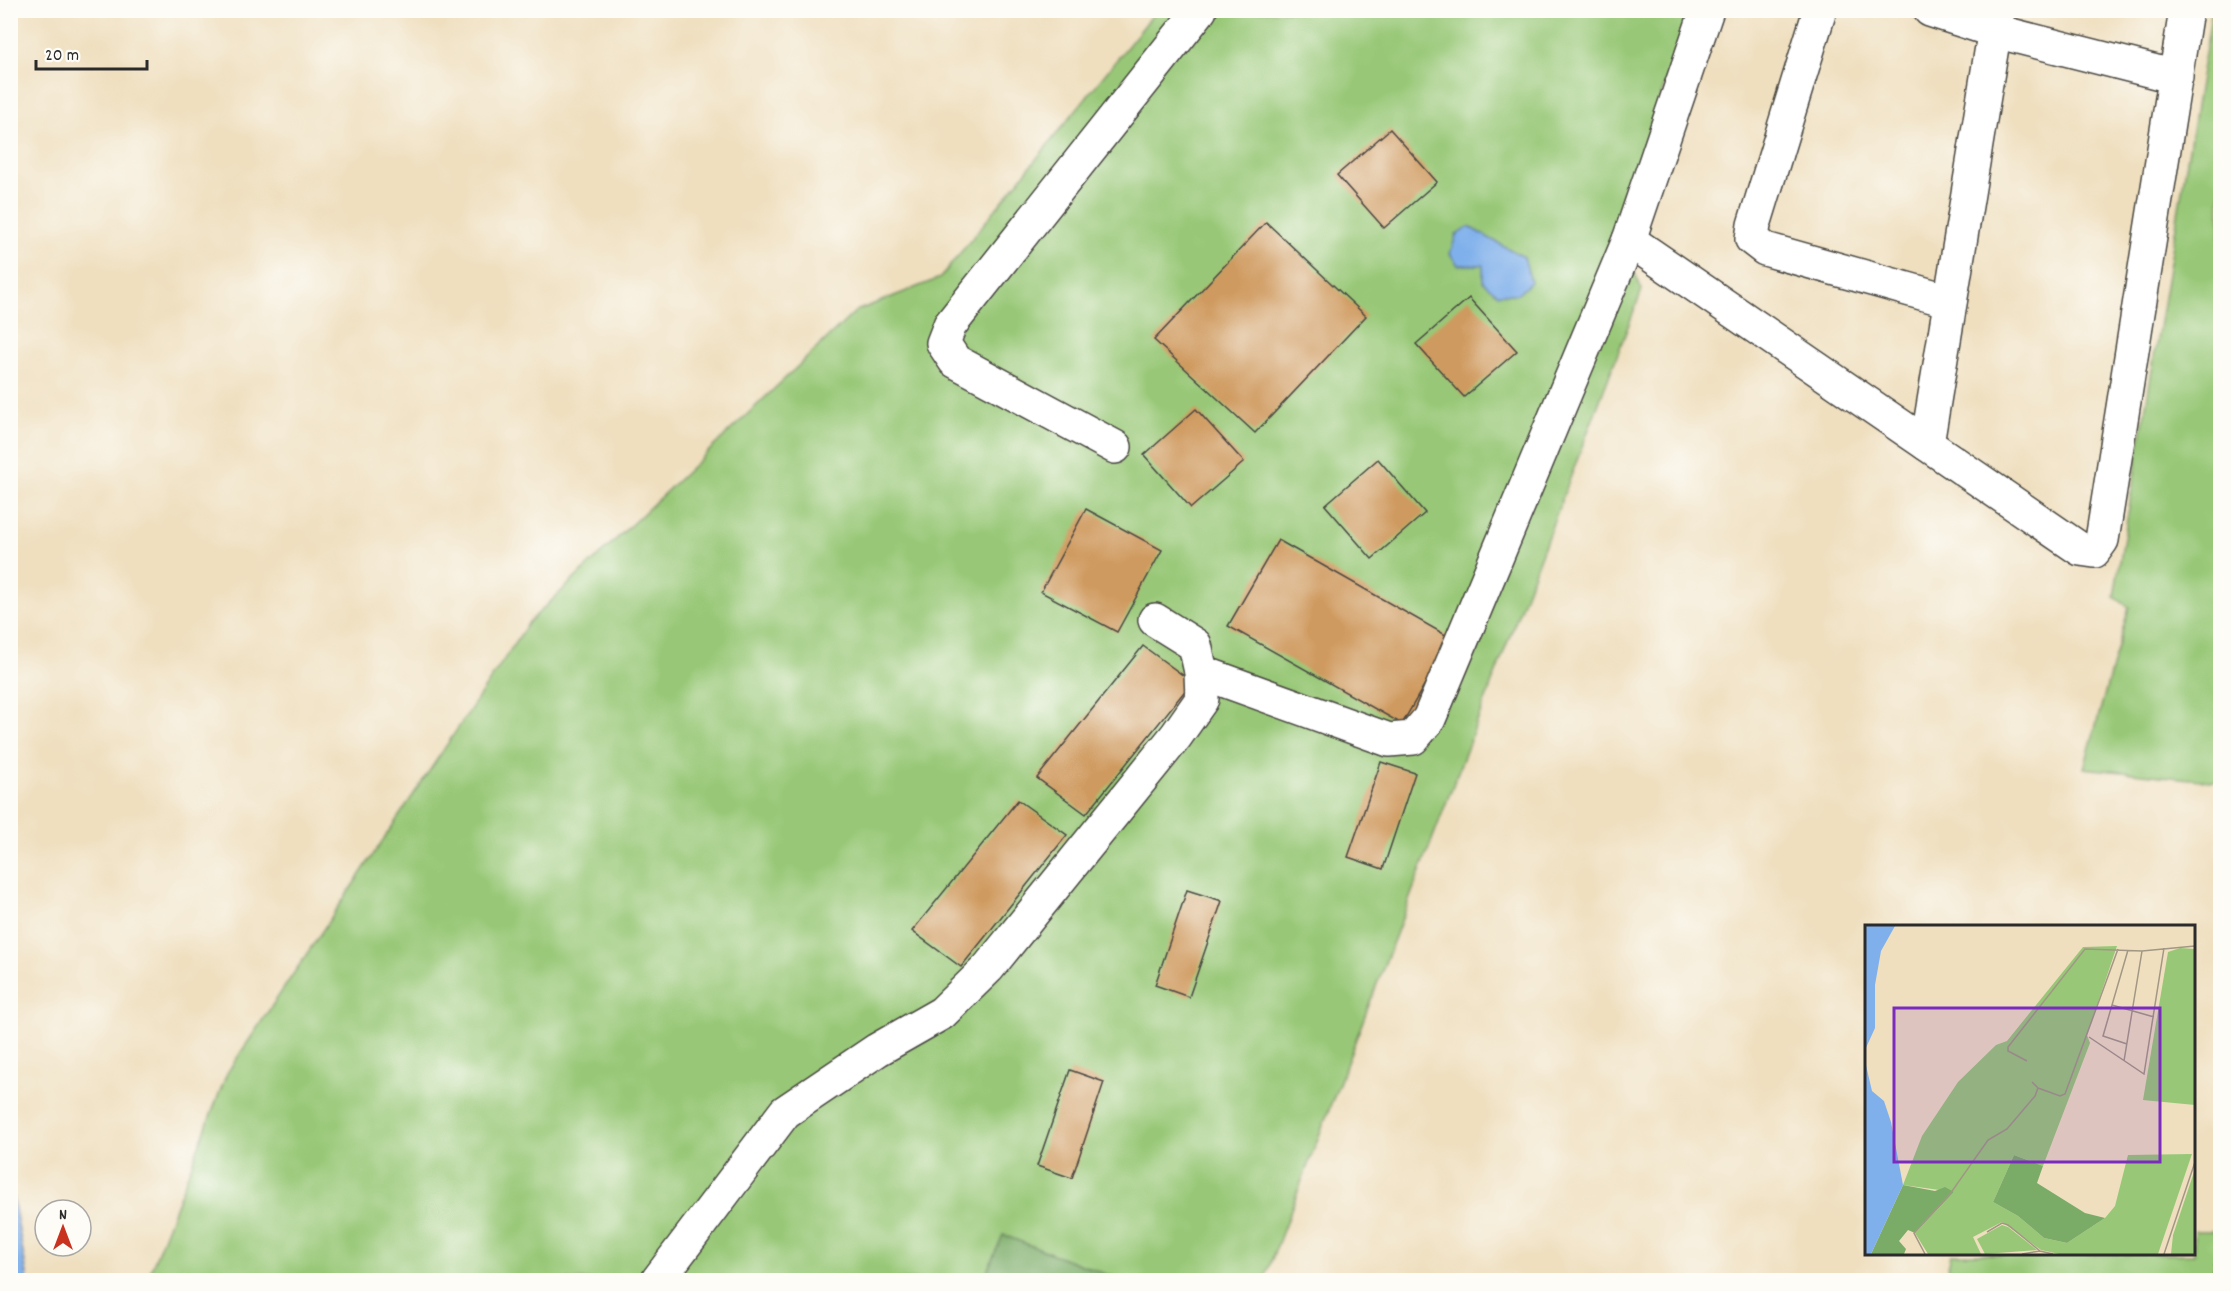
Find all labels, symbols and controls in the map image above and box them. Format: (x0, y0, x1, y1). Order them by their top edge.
scale bar (36, 33, 147, 71)
text: 20 m (45, 44, 79, 69)
inset map (1865, 925, 2195, 1255)
north arrow (33, 1198, 93, 1258)
text: N (59, 1204, 67, 1227)

